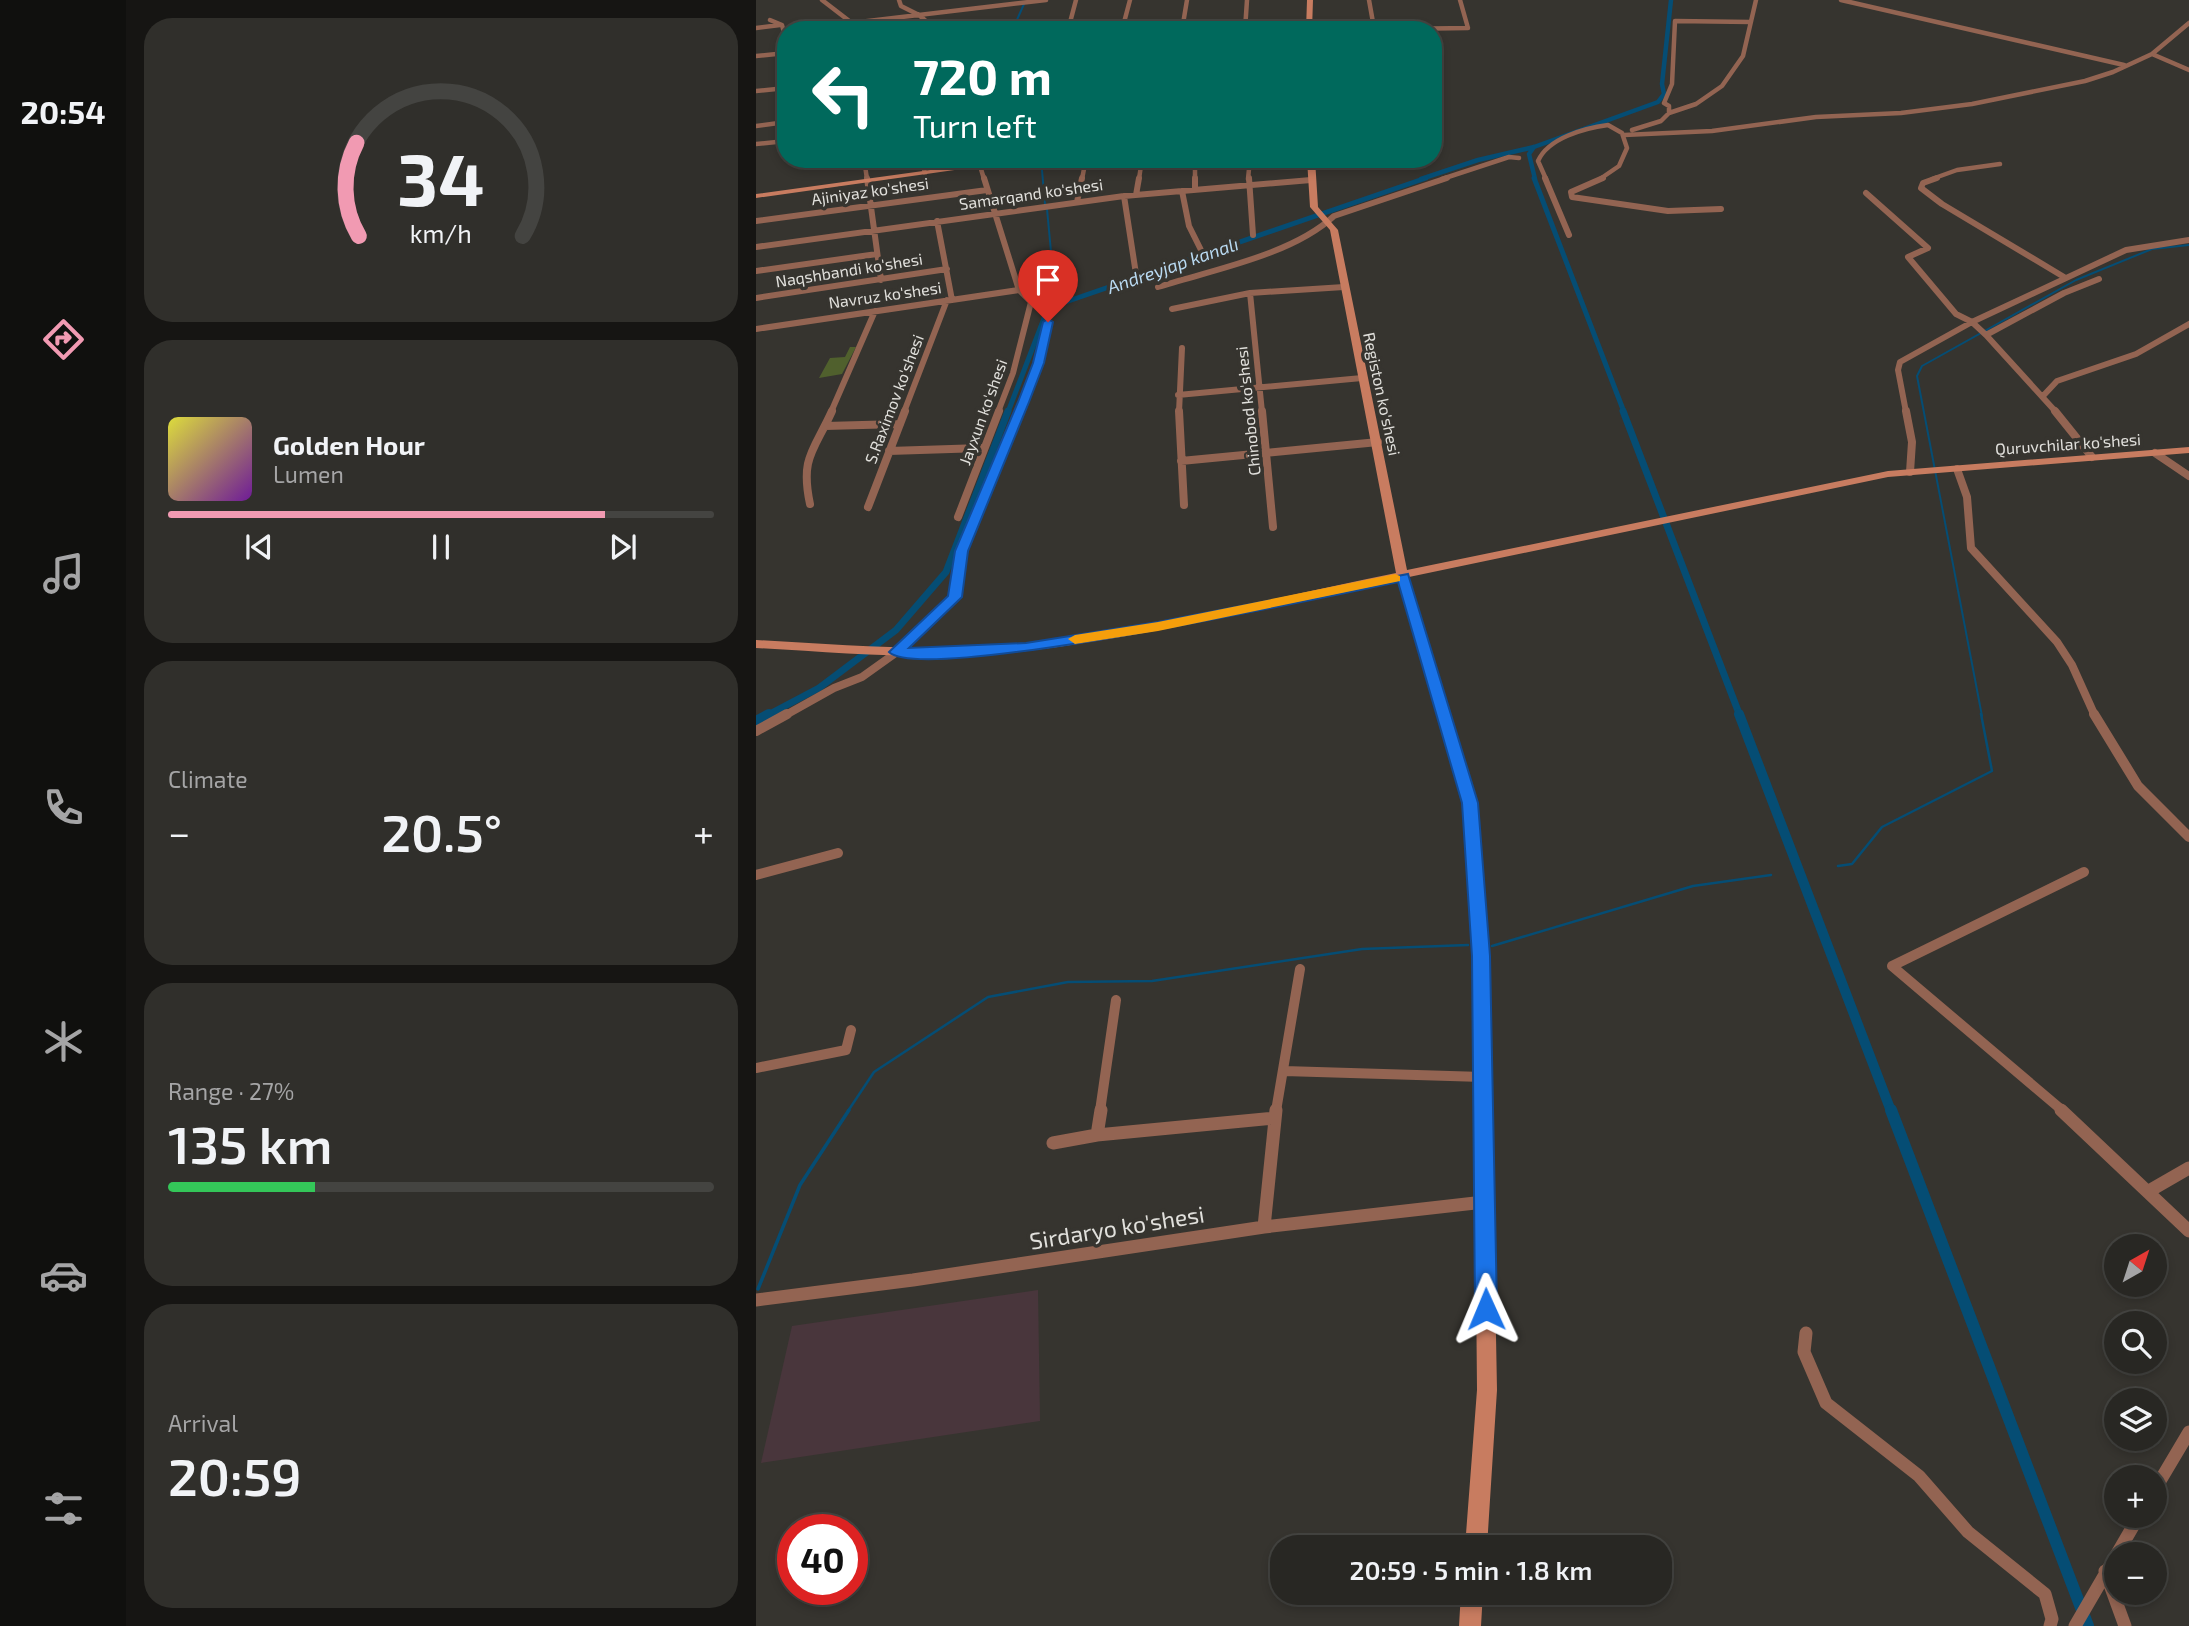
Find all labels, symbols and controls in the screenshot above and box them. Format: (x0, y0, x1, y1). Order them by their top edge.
text: 720 m (913, 46, 1052, 105)
icon: left (798, 49, 889, 140)
text: 20:54 (20, 92, 106, 130)
text: Turn left (913, 106, 1037, 144)
text: 34 (397, 133, 485, 221)
street label: Ajiniyaz ko'shesi (810, 173, 930, 209)
street label: Samarqand ko'shesi (958, 174, 1104, 213)
text: km/h (410, 218, 472, 248)
water label: Andreyjap kanalı (1103, 232, 1241, 298)
street label: Naqshbandi ko'shesi (774, 248, 924, 291)
pin (1018, 250, 1078, 322)
icon: arrive (1029, 261, 1067, 299)
street label: Navruz ko'shesi (827, 277, 943, 312)
icon: directions (39, 315, 88, 364)
street label: Registon ko'shesi (1360, 330, 1405, 457)
street label: S.Raximov ko'shesi (860, 332, 927, 466)
street label: Chinobod ko'shesi (1231, 345, 1264, 477)
street label: Jayxun ko'shesi (955, 356, 1010, 467)
text: Golden Hour (273, 429, 425, 460)
street label: Quruvchilar ko'shesi (1994, 429, 2142, 459)
text: Lumen (273, 460, 344, 488)
icon: previous (240, 528, 278, 566)
icon: pause (422, 528, 460, 566)
icon: next (604, 528, 642, 566)
icon: music (39, 549, 88, 598)
text: Climate (168, 765, 248, 793)
icon: phone (39, 783, 88, 832)
text: 20.5° (381, 800, 502, 862)
text: − (168, 809, 190, 855)
text: + (693, 809, 714, 855)
icon: climate (39, 1017, 88, 1066)
text: Range · 27% (168, 1077, 294, 1105)
text: 135 km (168, 1112, 332, 1174)
street label: Sirdaryo ko'shesi (1028, 1199, 1206, 1255)
north arrow (2104, 1234, 2166, 1297)
map controls (2104, 1234, 2167, 1605)
icon: car (39, 1251, 88, 1300)
position arrow (1449, 1272, 1523, 1346)
button: search (2104, 1311, 2167, 1374)
button: layers (2104, 1388, 2167, 1451)
text: Arrival (168, 1409, 238, 1437)
text: 20:59 (168, 1444, 301, 1506)
button: + (2104, 1465, 2167, 1528)
icon: filters (39, 1484, 88, 1533)
speed limit sign: 40 (777, 1514, 868, 1605)
button: − (2104, 1542, 2167, 1605)
text: 20:59 · 5 min · 1.8 km (1350, 1554, 1592, 1585)

